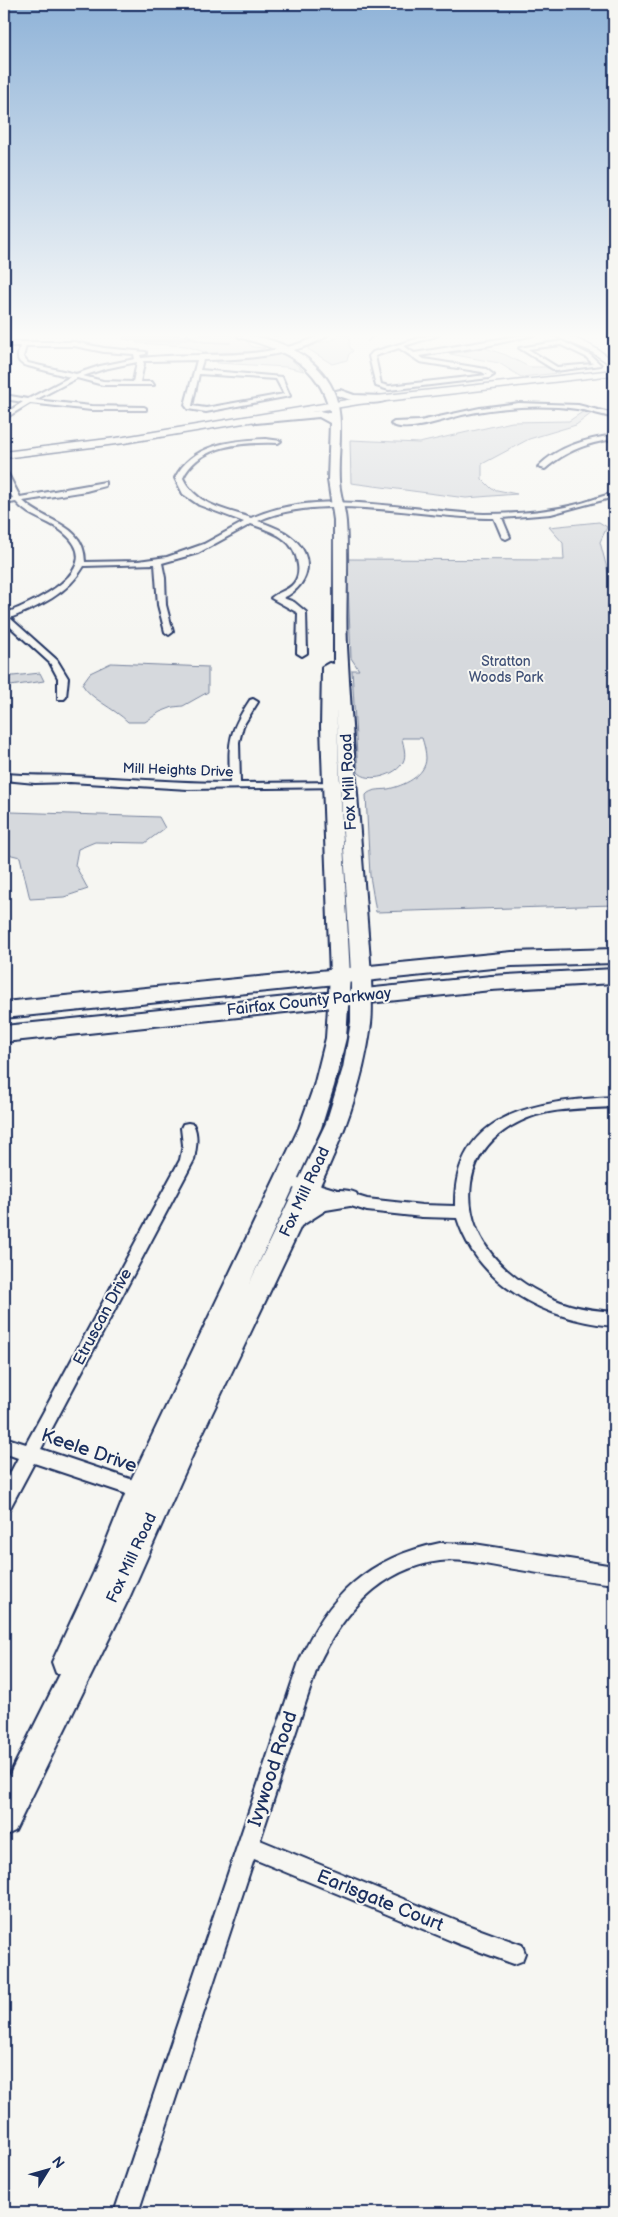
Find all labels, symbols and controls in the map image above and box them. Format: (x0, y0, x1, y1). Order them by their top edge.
park label: Stratton Woods Park (469, 653, 543, 686)
street label: Fox Mill Road (337, 733, 361, 831)
street label: Mill Heights Drive (122, 760, 234, 780)
street label: Fairfax County Parkway (226, 984, 393, 1020)
street label: Fox Mill Road (276, 1144, 334, 1240)
street label: Etruscan Drive (70, 1265, 137, 1369)
street label: Keele Drive (38, 1424, 140, 1478)
street label: Fox Mill Road (103, 1510, 161, 1606)
street label: Ivywood Road (243, 1708, 303, 1830)
street label: Earlsgate Court (313, 1865, 447, 1937)
north arrow (22, 2144, 72, 2194)
text: N (48, 2153, 68, 2172)

